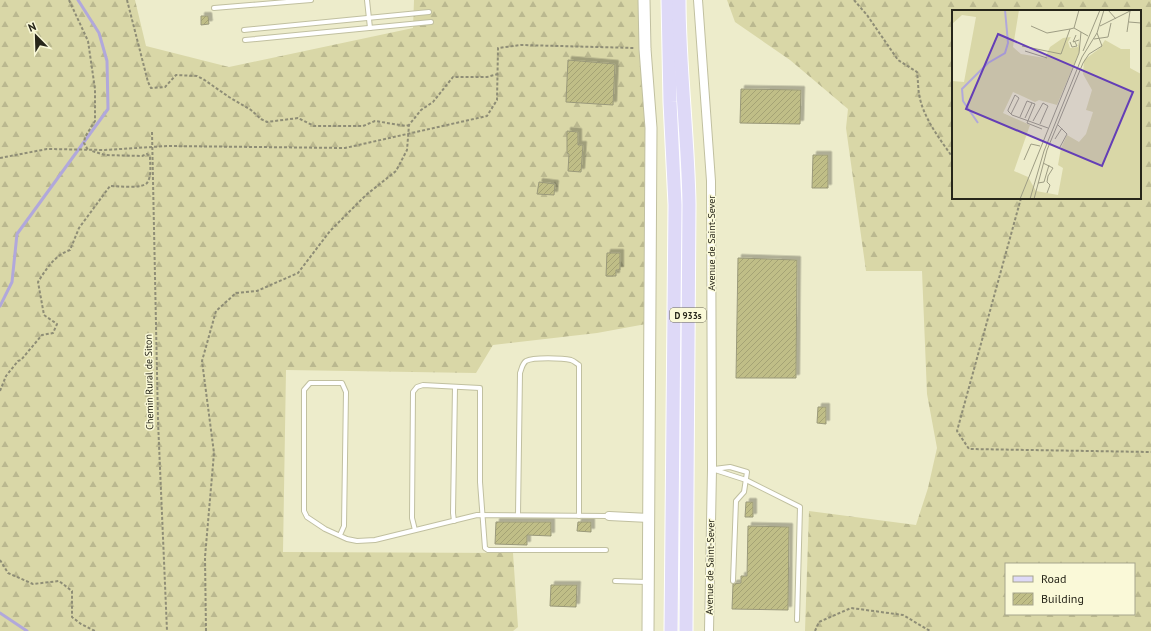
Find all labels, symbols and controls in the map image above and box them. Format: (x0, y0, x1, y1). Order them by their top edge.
inset map (952, 10, 1141, 199)
north arrow (16, 16, 56, 56)
text: N (26, 19, 38, 35)
street label: Avenue de Saint-Sever (705, 195, 718, 291)
road number: D 933s (670, 308, 706, 322)
street label: Chemin Rural de Siton (142, 334, 156, 430)
street label: Avenue de Saint-Sever (703, 519, 717, 615)
legend (1005, 563, 1135, 615)
text: Road (1041, 571, 1066, 586)
text: Building (1041, 591, 1084, 606)

